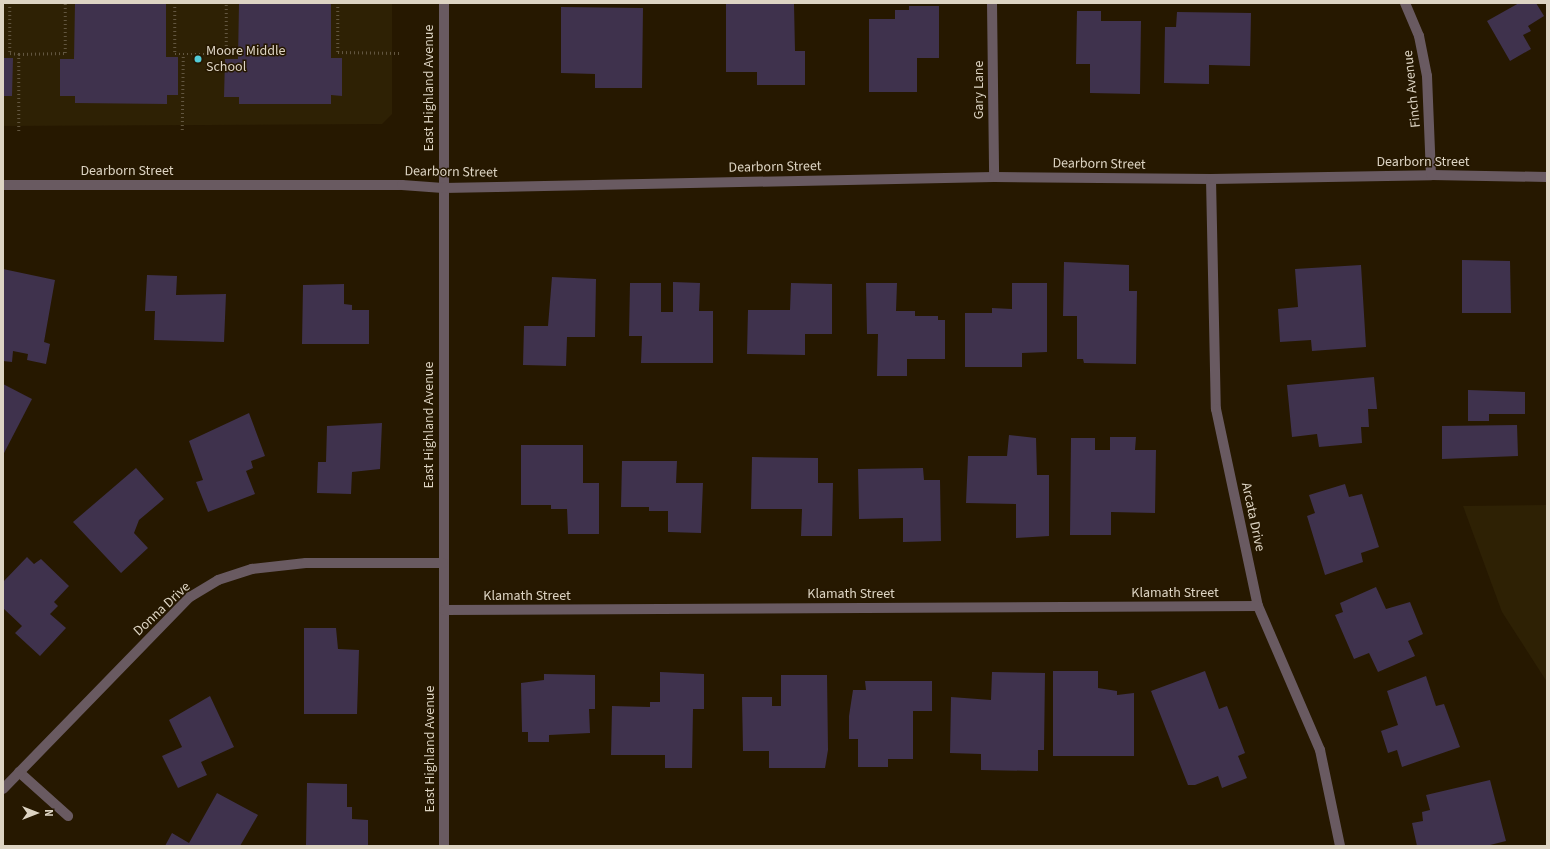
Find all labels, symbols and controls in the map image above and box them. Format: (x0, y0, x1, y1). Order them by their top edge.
street label: East Highland Avenue (421, 25, 437, 151)
place label: Moore Middle School (206, 43, 285, 76)
street label: Finch Avenue (1400, 49, 1424, 129)
marker: Moore Middle School (193, 54, 203, 64)
street label: Gary Lane (971, 61, 987, 119)
street label: Dearborn Street (1377, 154, 1469, 170)
street label: Dearborn Street (1052, 155, 1146, 173)
street label: Dearborn Street (728, 158, 822, 176)
street label: Dearborn Street (81, 163, 173, 179)
street label: Dearborn Street (404, 163, 498, 181)
street label: East Highland Avenue (421, 362, 437, 488)
street label: Arcata Drive (1238, 481, 1268, 553)
street label: Donna Drive (130, 578, 194, 640)
street label: Klamath Street (1131, 585, 1219, 601)
street label: Klamath Street (807, 586, 895, 602)
street label: Klamath Street (483, 588, 571, 604)
street label: East Highland Avenue (422, 686, 438, 812)
north arrow (16, 793, 56, 833)
text: N (41, 809, 56, 817)

